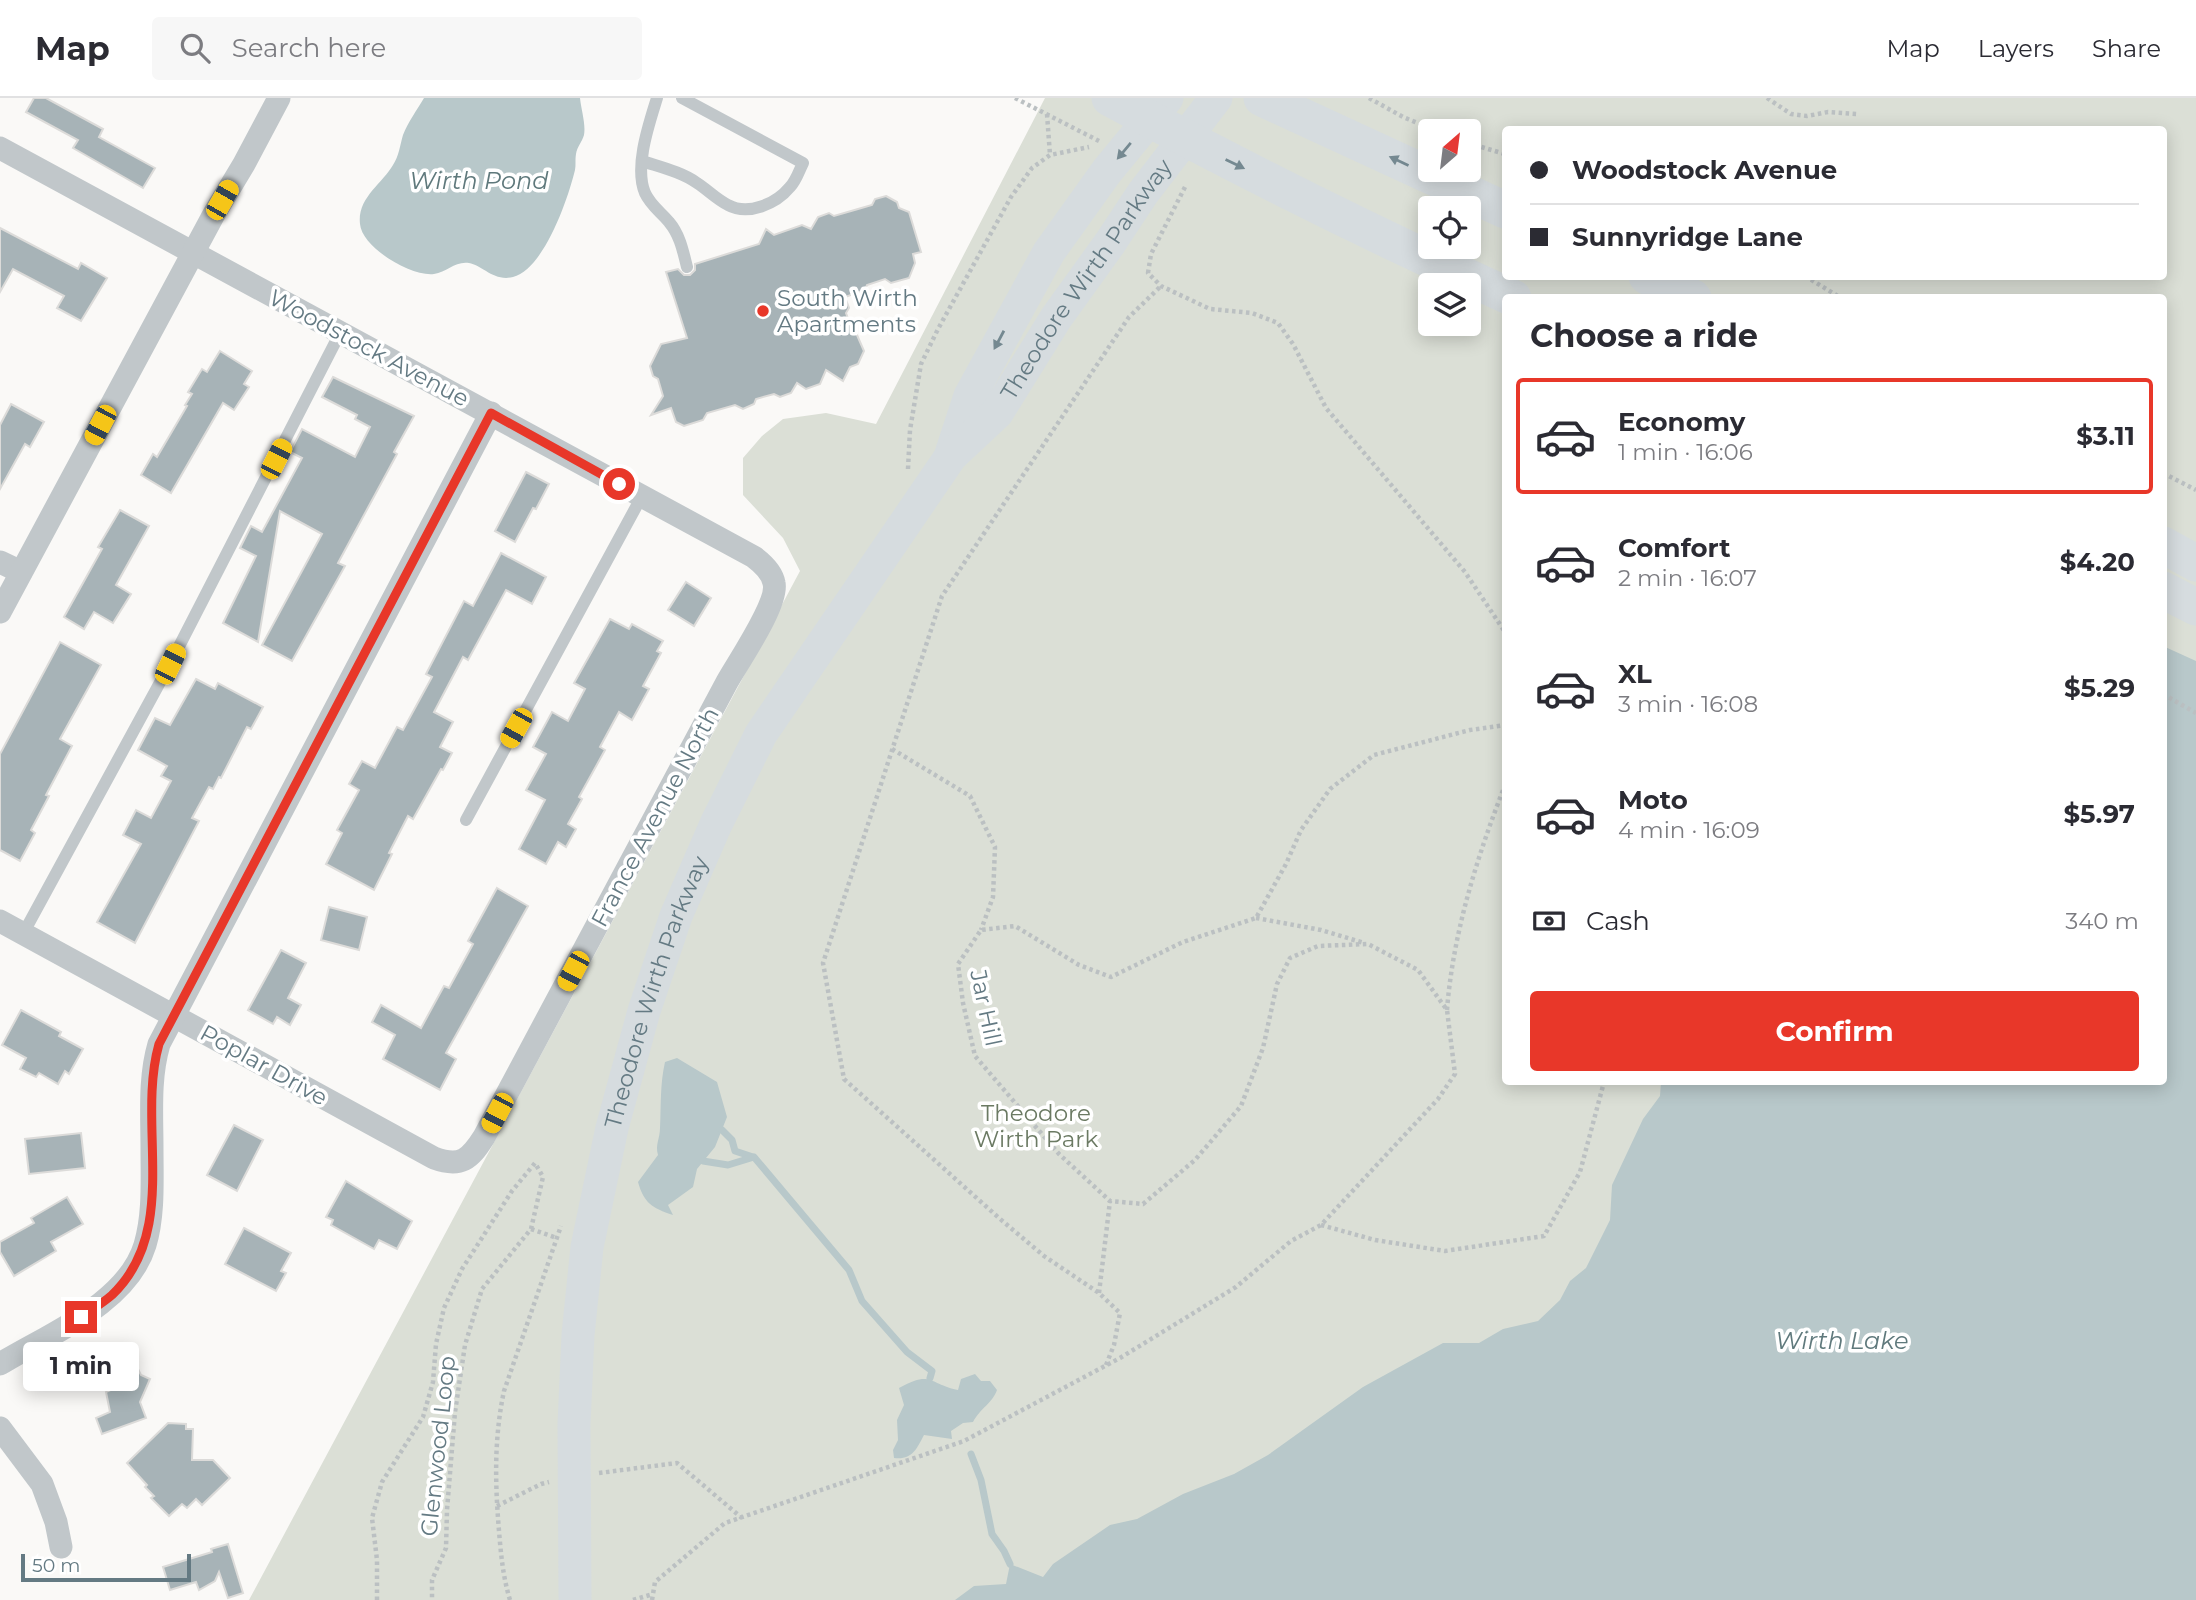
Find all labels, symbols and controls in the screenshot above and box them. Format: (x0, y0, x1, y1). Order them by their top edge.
search box (152, 17, 642, 80)
text: Map (35, 28, 110, 68)
icon: search (176, 29, 214, 67)
text: Search here (232, 32, 386, 64)
text: Map (1886, 34, 1940, 63)
text: Layers (1978, 34, 2054, 63)
text: Share (2092, 34, 2161, 63)
north arrow (1418, 119, 1480, 182)
map controls (1418, 119, 1481, 336)
one-way arrow (1117, 142, 1132, 159)
street label: Theodore Wirth Parkway (995, 153, 1178, 405)
text: Woodstock Avenue (1572, 154, 1837, 186)
one-way arrow (1388, 155, 1409, 166)
one-way arrow (1225, 159, 1245, 170)
water label: Wirth Pond (410, 166, 549, 195)
car (203, 177, 242, 223)
button: locate (1418, 196, 1481, 259)
text: Sunnyridge Lane (1572, 221, 1803, 253)
button: layers (1418, 273, 1481, 336)
street label: Woodstock Avenue (264, 283, 474, 413)
place label: South Wirth Apartments (777, 284, 918, 338)
marker: South Wirth Apartments (755, 303, 771, 319)
text: Choose a ride (1530, 316, 1758, 355)
one-way arrow (993, 331, 1005, 350)
car (81, 402, 120, 448)
icon: car (1534, 405, 1597, 468)
text: Economy (1618, 406, 1745, 438)
text: $3.11 (2076, 420, 2135, 452)
car (258, 436, 295, 482)
text: 1 min · 16:06 (1618, 438, 1753, 466)
route start (603, 468, 635, 500)
icon: car (1534, 531, 1597, 594)
text: Comfort (1618, 532, 1730, 564)
text: $4.20 (2060, 546, 2135, 578)
text: 2 min · 16:07 (1618, 564, 1757, 592)
car (152, 641, 189, 687)
icon: car (1534, 657, 1597, 720)
text: XL (1618, 658, 1652, 690)
text: $5.29 (2064, 672, 2135, 704)
text: 3 min · 16:08 (1618, 690, 1758, 718)
street label: France Avenue North (585, 702, 725, 932)
car (497, 705, 536, 751)
icon: car (1534, 783, 1597, 846)
text: Moto (1618, 784, 1688, 816)
text: $5.97 (2064, 798, 2135, 830)
text: 4 min · 16:09 (1618, 816, 1760, 844)
street label: Theodore Wirth Parkway (599, 851, 715, 1131)
icon: cash (1530, 902, 1568, 940)
text: Cash (1586, 905, 1650, 937)
text: 340 m (2065, 907, 2139, 935)
car (554, 948, 593, 994)
street label: Jar Hill (964, 966, 1008, 1049)
button: Confirm (1530, 991, 2139, 1071)
street label: Poplar Drive (195, 1018, 333, 1112)
car (478, 1090, 517, 1136)
park label: Theodore Wirth Park (974, 1099, 1098, 1153)
route end (65, 1301, 97, 1333)
water label: Wirth Lake (1776, 1326, 1908, 1355)
callout: 1 min (23, 1342, 139, 1390)
text: 1 min (50, 1352, 112, 1380)
street label: Glenwood Loop (415, 1354, 461, 1538)
scale bar (21, 1551, 191, 1583)
text: 50 m (32, 1554, 80, 1577)

